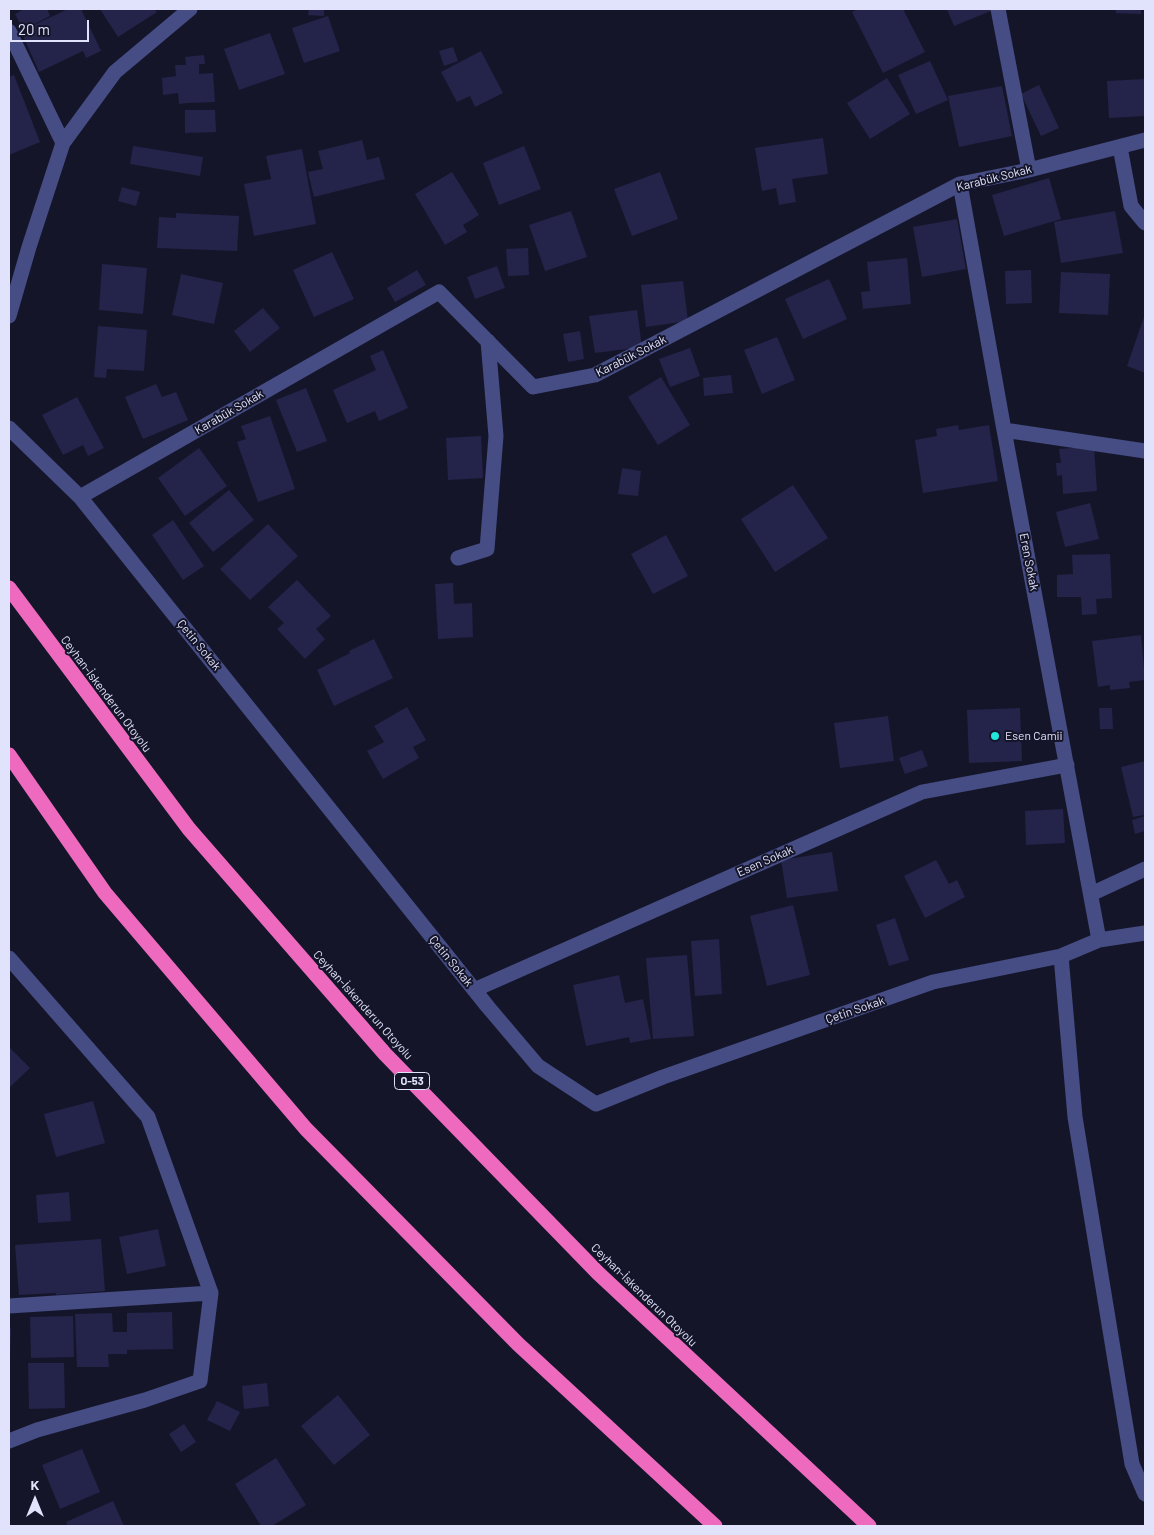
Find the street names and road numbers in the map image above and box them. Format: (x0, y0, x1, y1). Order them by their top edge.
street label: Karabük Sokak (955, 162, 1033, 194)
street label: Karabük Sokak (593, 332, 669, 380)
street label: Karabük Sokak (192, 387, 266, 437)
street label: Eren Sokak (1016, 532, 1042, 592)
street label: Çetin Sokak (174, 617, 224, 673)
street label: Ceyhan-İskenderun Otoyolu (58, 633, 154, 755)
street label: Esen Sokak (735, 842, 795, 880)
street label: Çetin Sokak (426, 933, 476, 989)
street label: Ceyhan-İskenderun Otoyolu (310, 947, 416, 1063)
street label: Çetin Sokak (824, 993, 886, 1027)
road number: O-53 (394, 1072, 430, 1090)
street label: Ceyhan-İskenderun Otoyolu (588, 1241, 700, 1349)

